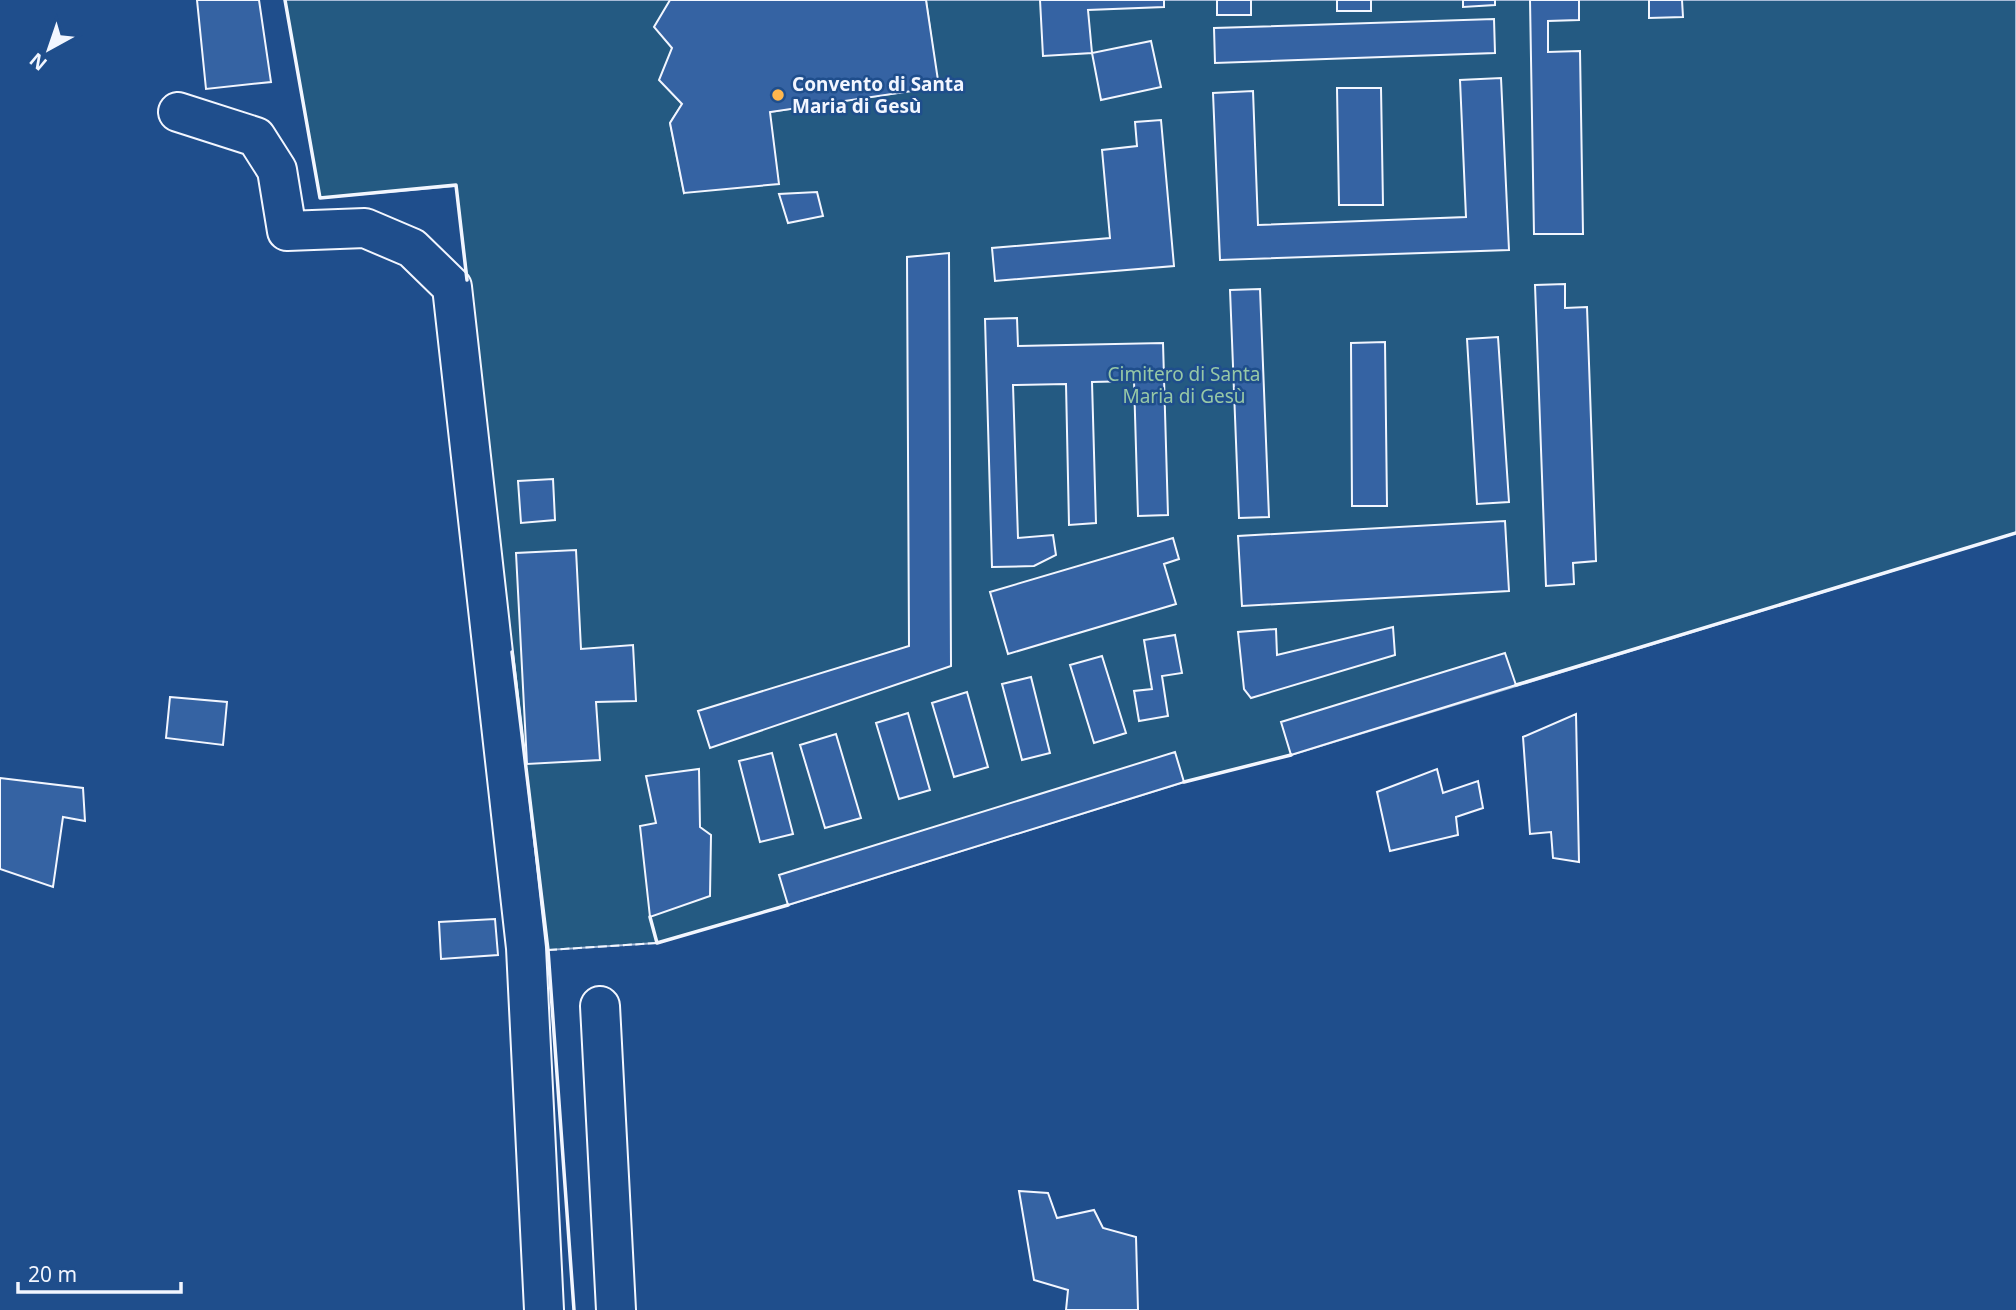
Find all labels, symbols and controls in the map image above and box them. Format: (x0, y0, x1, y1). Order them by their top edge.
north arrow (14, 14, 84, 84)
text: N (24, 47, 52, 77)
place label: Convento di Santa Maria di Gesù (792, 71, 964, 119)
marker: Convento di Santa Maria di Gesù (770, 87, 786, 103)
park label: Cimitero di Santa Maria di Gesù (1108, 361, 1260, 409)
scale bar (18, 1250, 180, 1294)
text: 20 m (28, 1260, 77, 1288)

